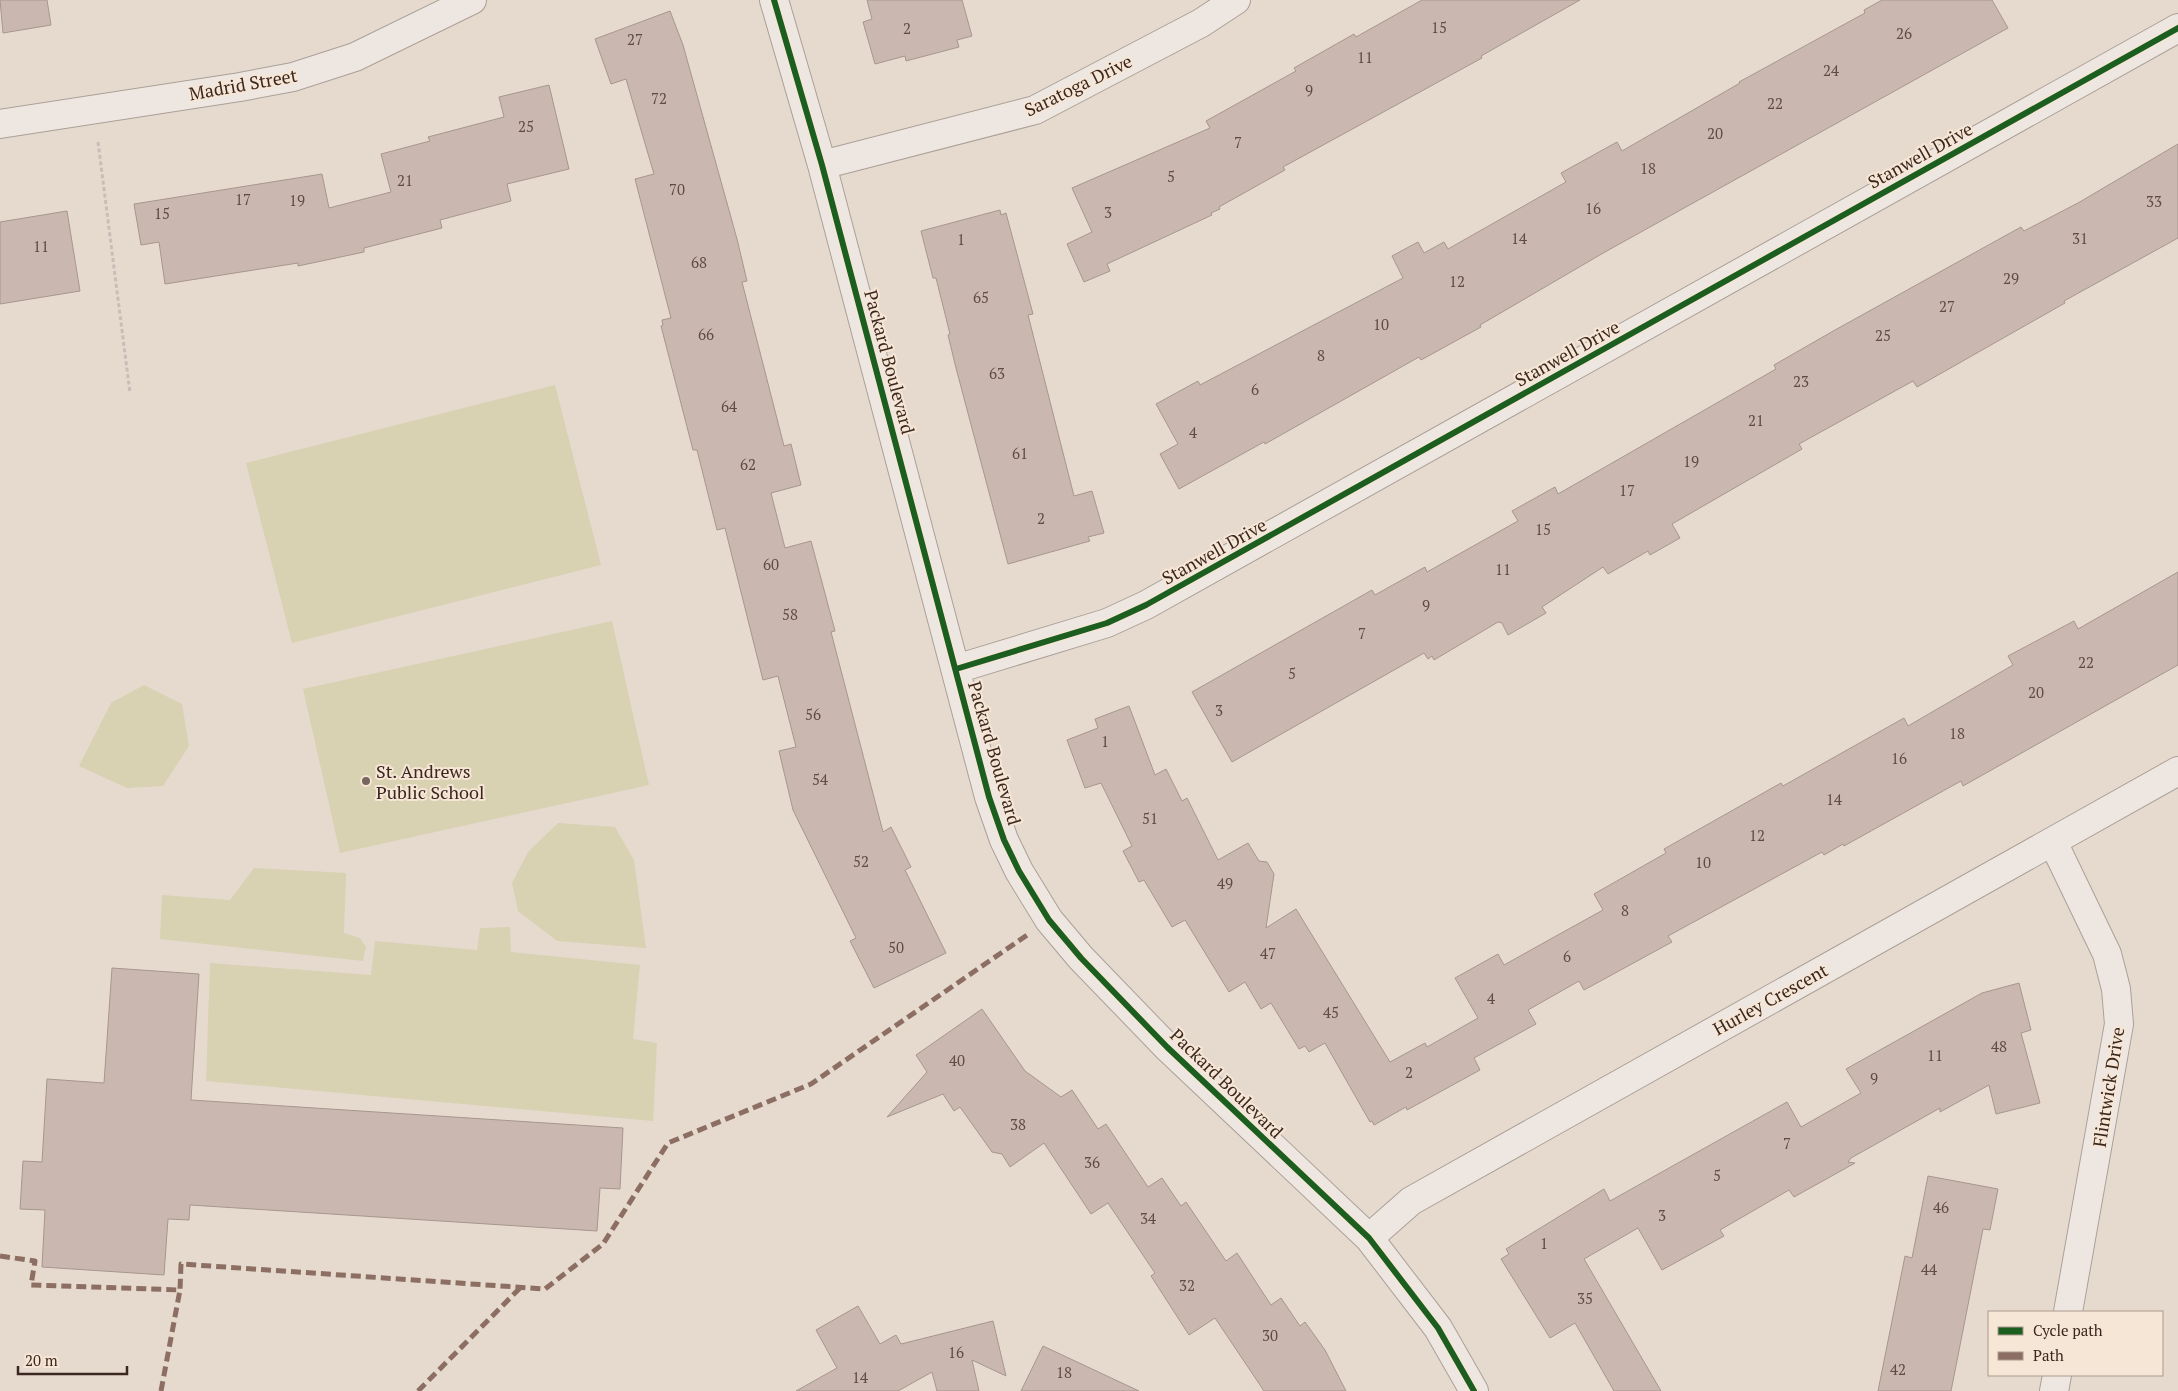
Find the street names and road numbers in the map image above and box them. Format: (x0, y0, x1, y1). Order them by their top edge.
street label: Saratoga Drive (1020, 49, 1136, 121)
street label: Madrid Street (187, 63, 299, 105)
street label: Stanwell Drive (1863, 116, 1977, 194)
street label: Packard Boulevard (859, 287, 921, 437)
street label: Stanwell Drive (1510, 314, 1624, 392)
street label: Stanwell Drive (1157, 512, 1271, 590)
street label: Packard Boulevard (963, 678, 1027, 828)
street label: Hurley Crescent (1708, 957, 1832, 1040)
street label: Packard Boulevard (1165, 1023, 1289, 1143)
street label: Flintwick Drive (2087, 1025, 2129, 1149)

